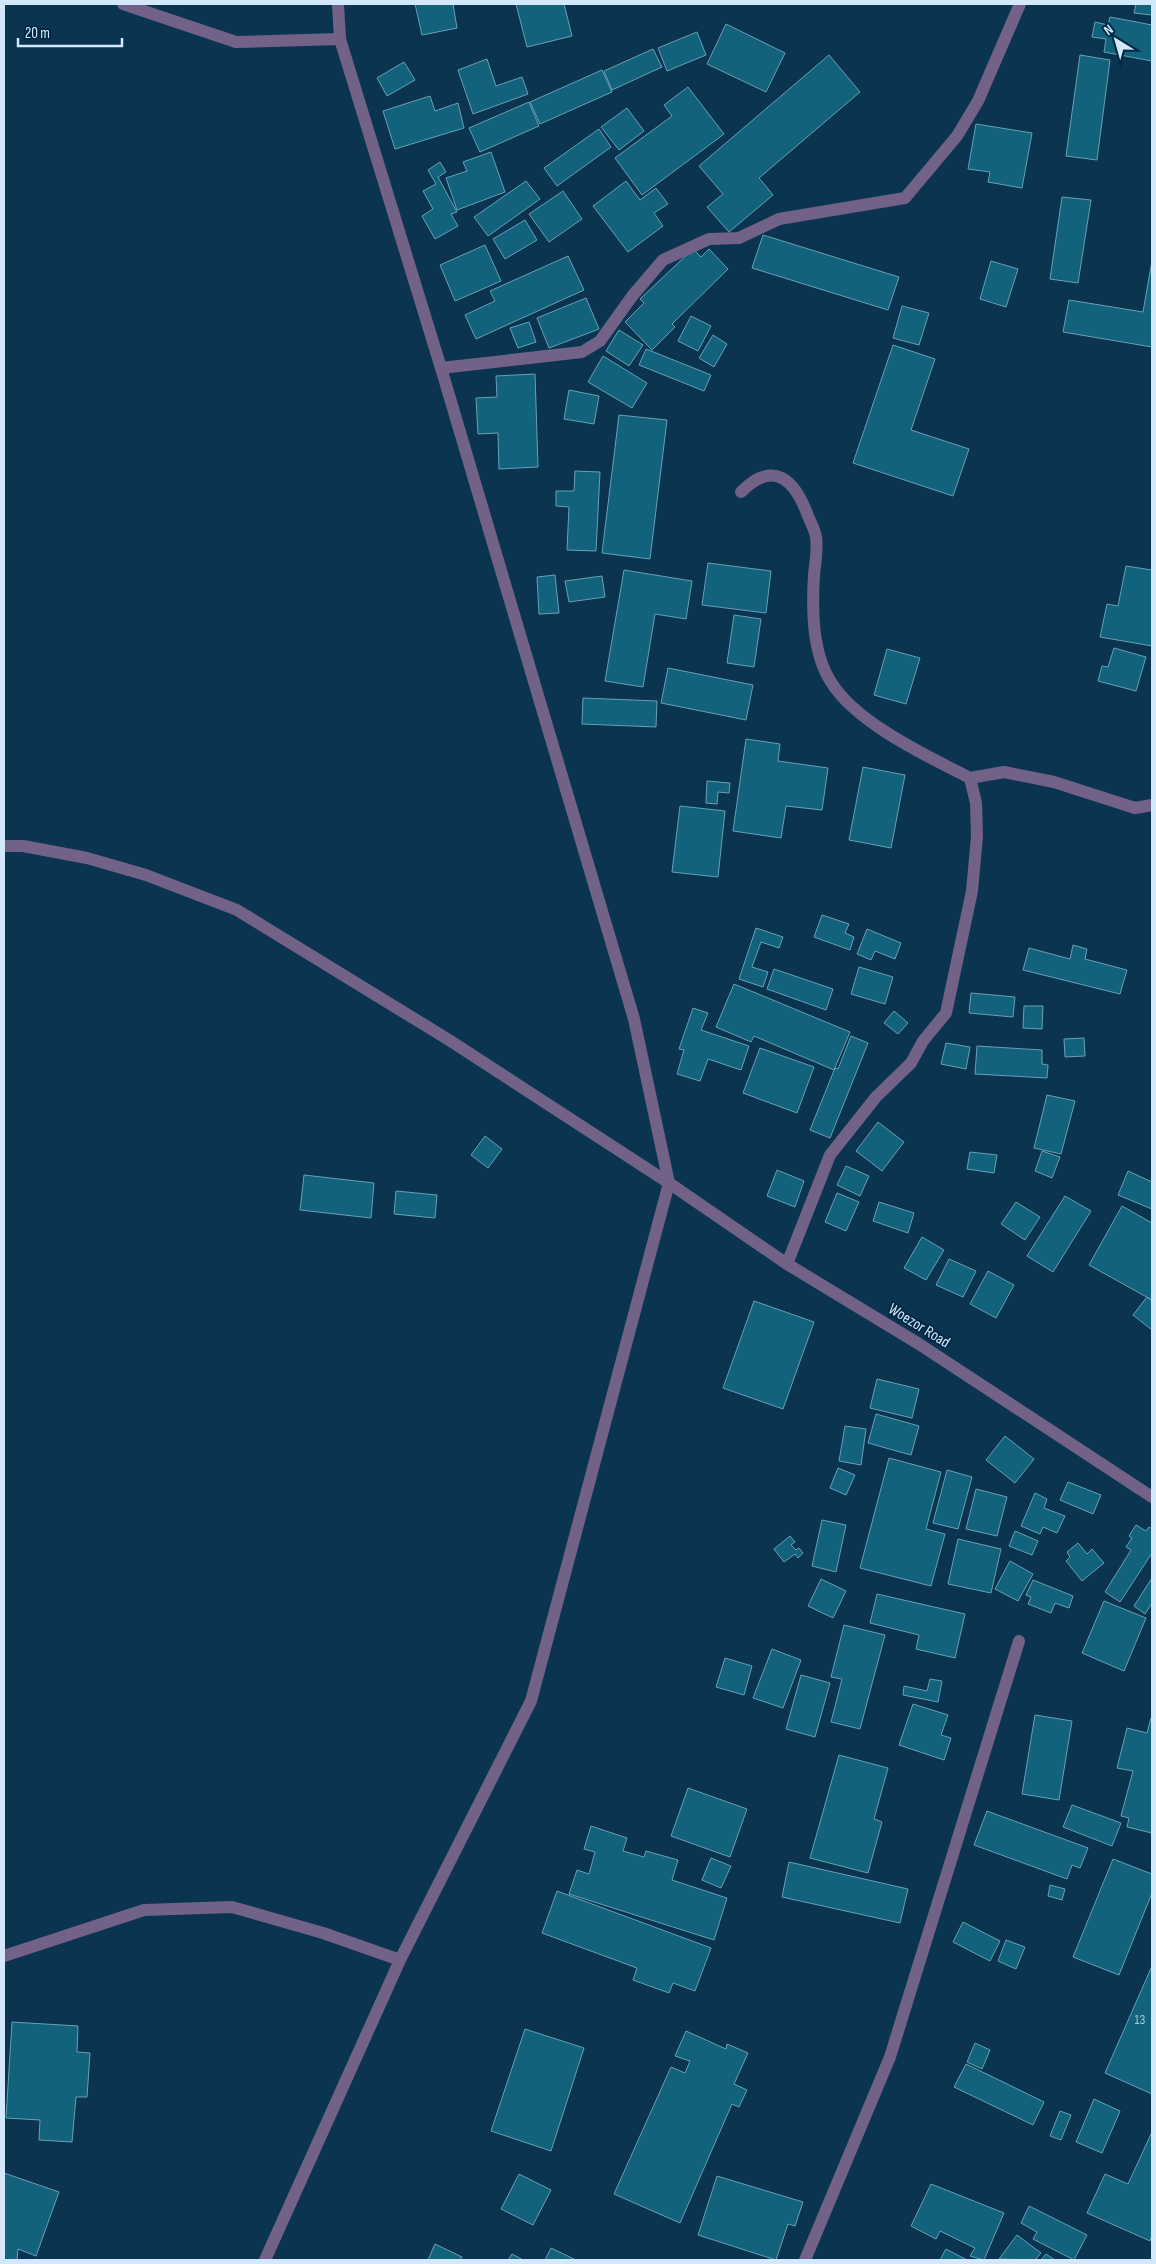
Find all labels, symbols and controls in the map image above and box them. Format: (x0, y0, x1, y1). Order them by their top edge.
scale bar (18, 15, 121, 47)
north arrow (1091, 15, 1141, 65)
text: N (1100, 21, 1117, 39)
text: 20 m (25, 24, 50, 43)
street label: Woezor Road (885, 1300, 953, 1352)
house number: 13 (1135, 2011, 1146, 2028)

